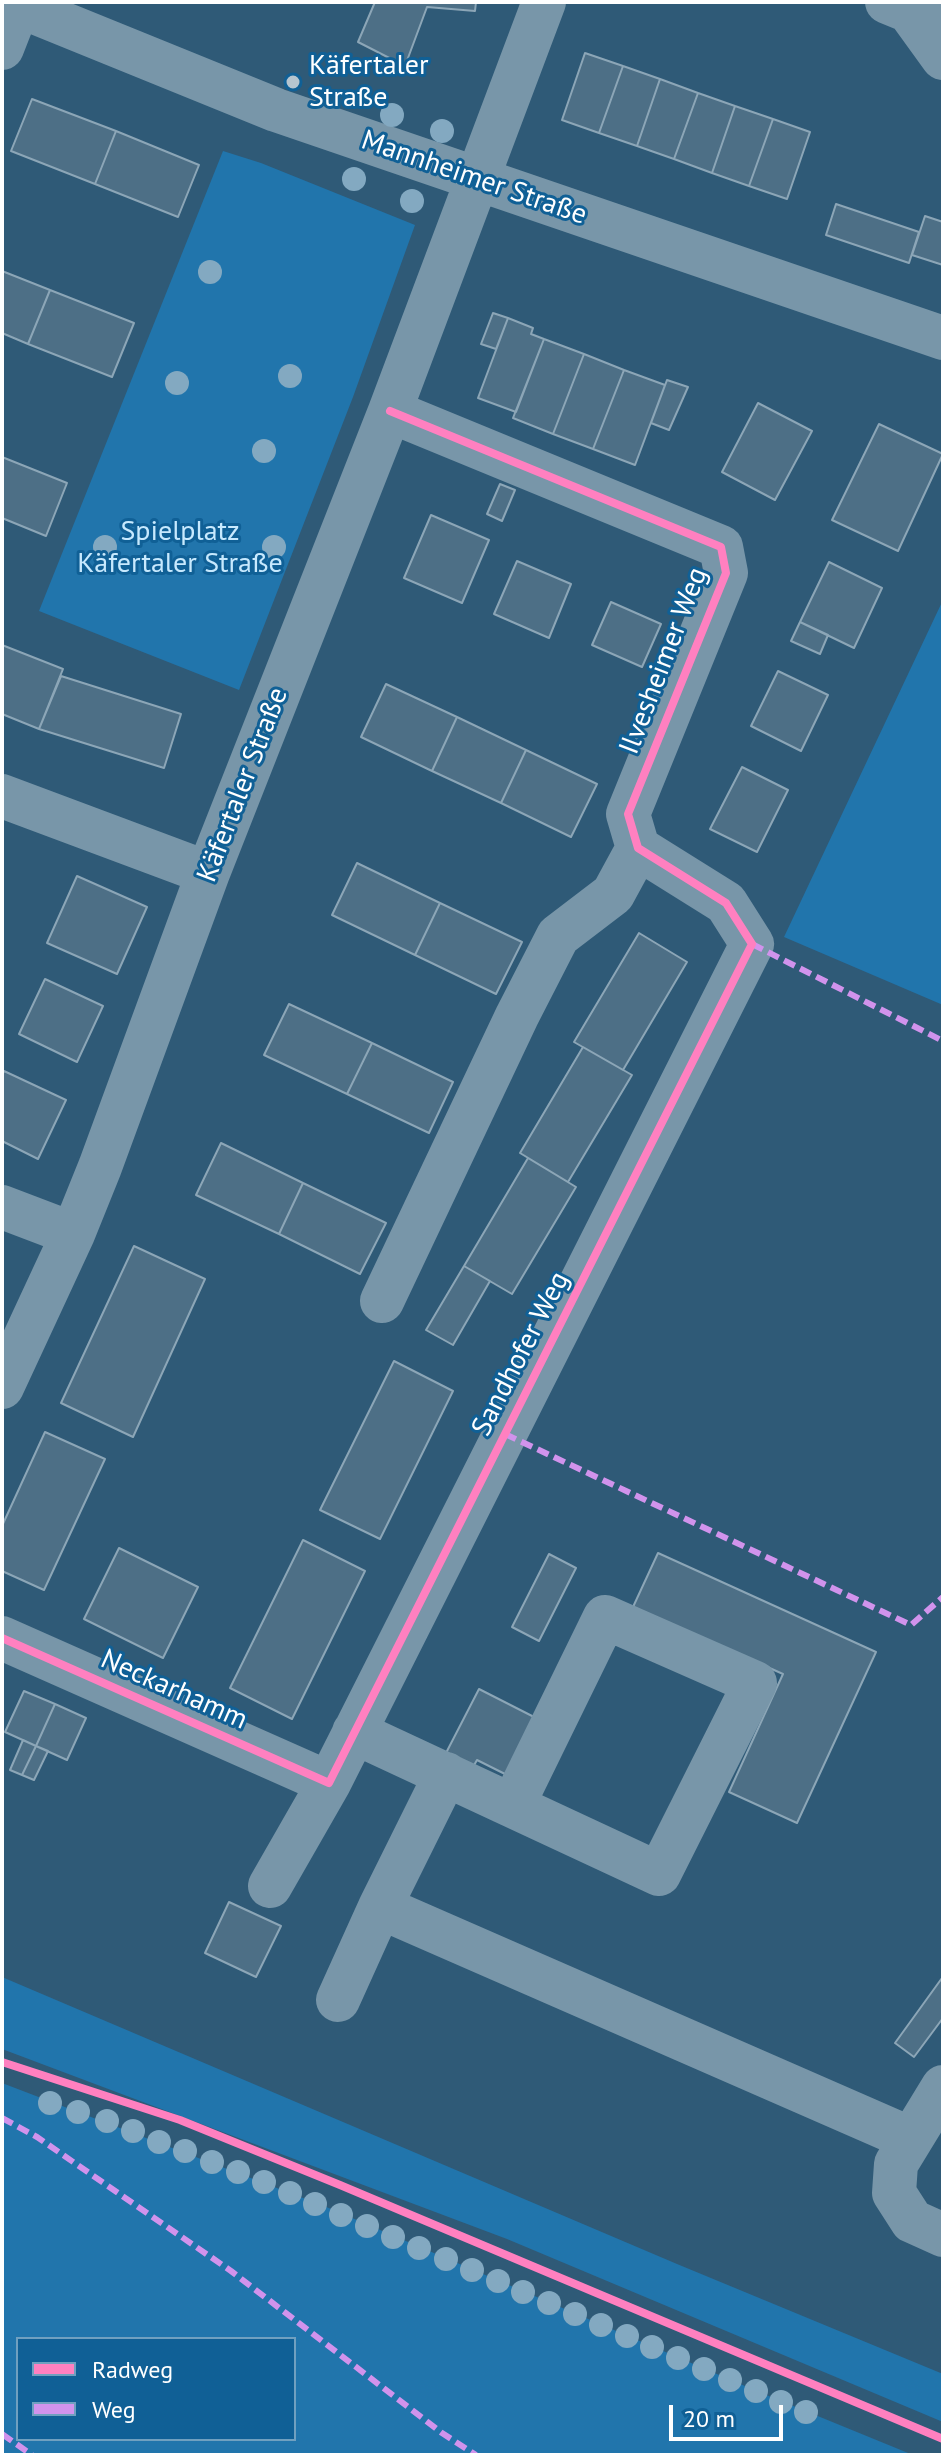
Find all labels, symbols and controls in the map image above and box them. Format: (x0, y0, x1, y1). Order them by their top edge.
place label: Käfertaler Straße (309, 49, 428, 115)
marker: Käfertaler Straße (284, 73, 302, 91)
street label: Mannheimer Straße (357, 124, 591, 232)
park label: Spielplatz Käfertaler Straße (77, 515, 283, 581)
street label: Ilvesheimer Weg (613, 563, 715, 759)
street label: Käfertaler Straße (190, 683, 296, 887)
street label: Sandhofer Weg (465, 1266, 577, 1442)
street label: Neckarhamm (96, 1643, 252, 1737)
legend (16, 2337, 296, 2441)
text: Radweg (92, 2354, 173, 2385)
scale bar (673, 2389, 787, 2439)
text: Weg (92, 2394, 136, 2425)
text: 20 m (683, 2403, 735, 2434)

